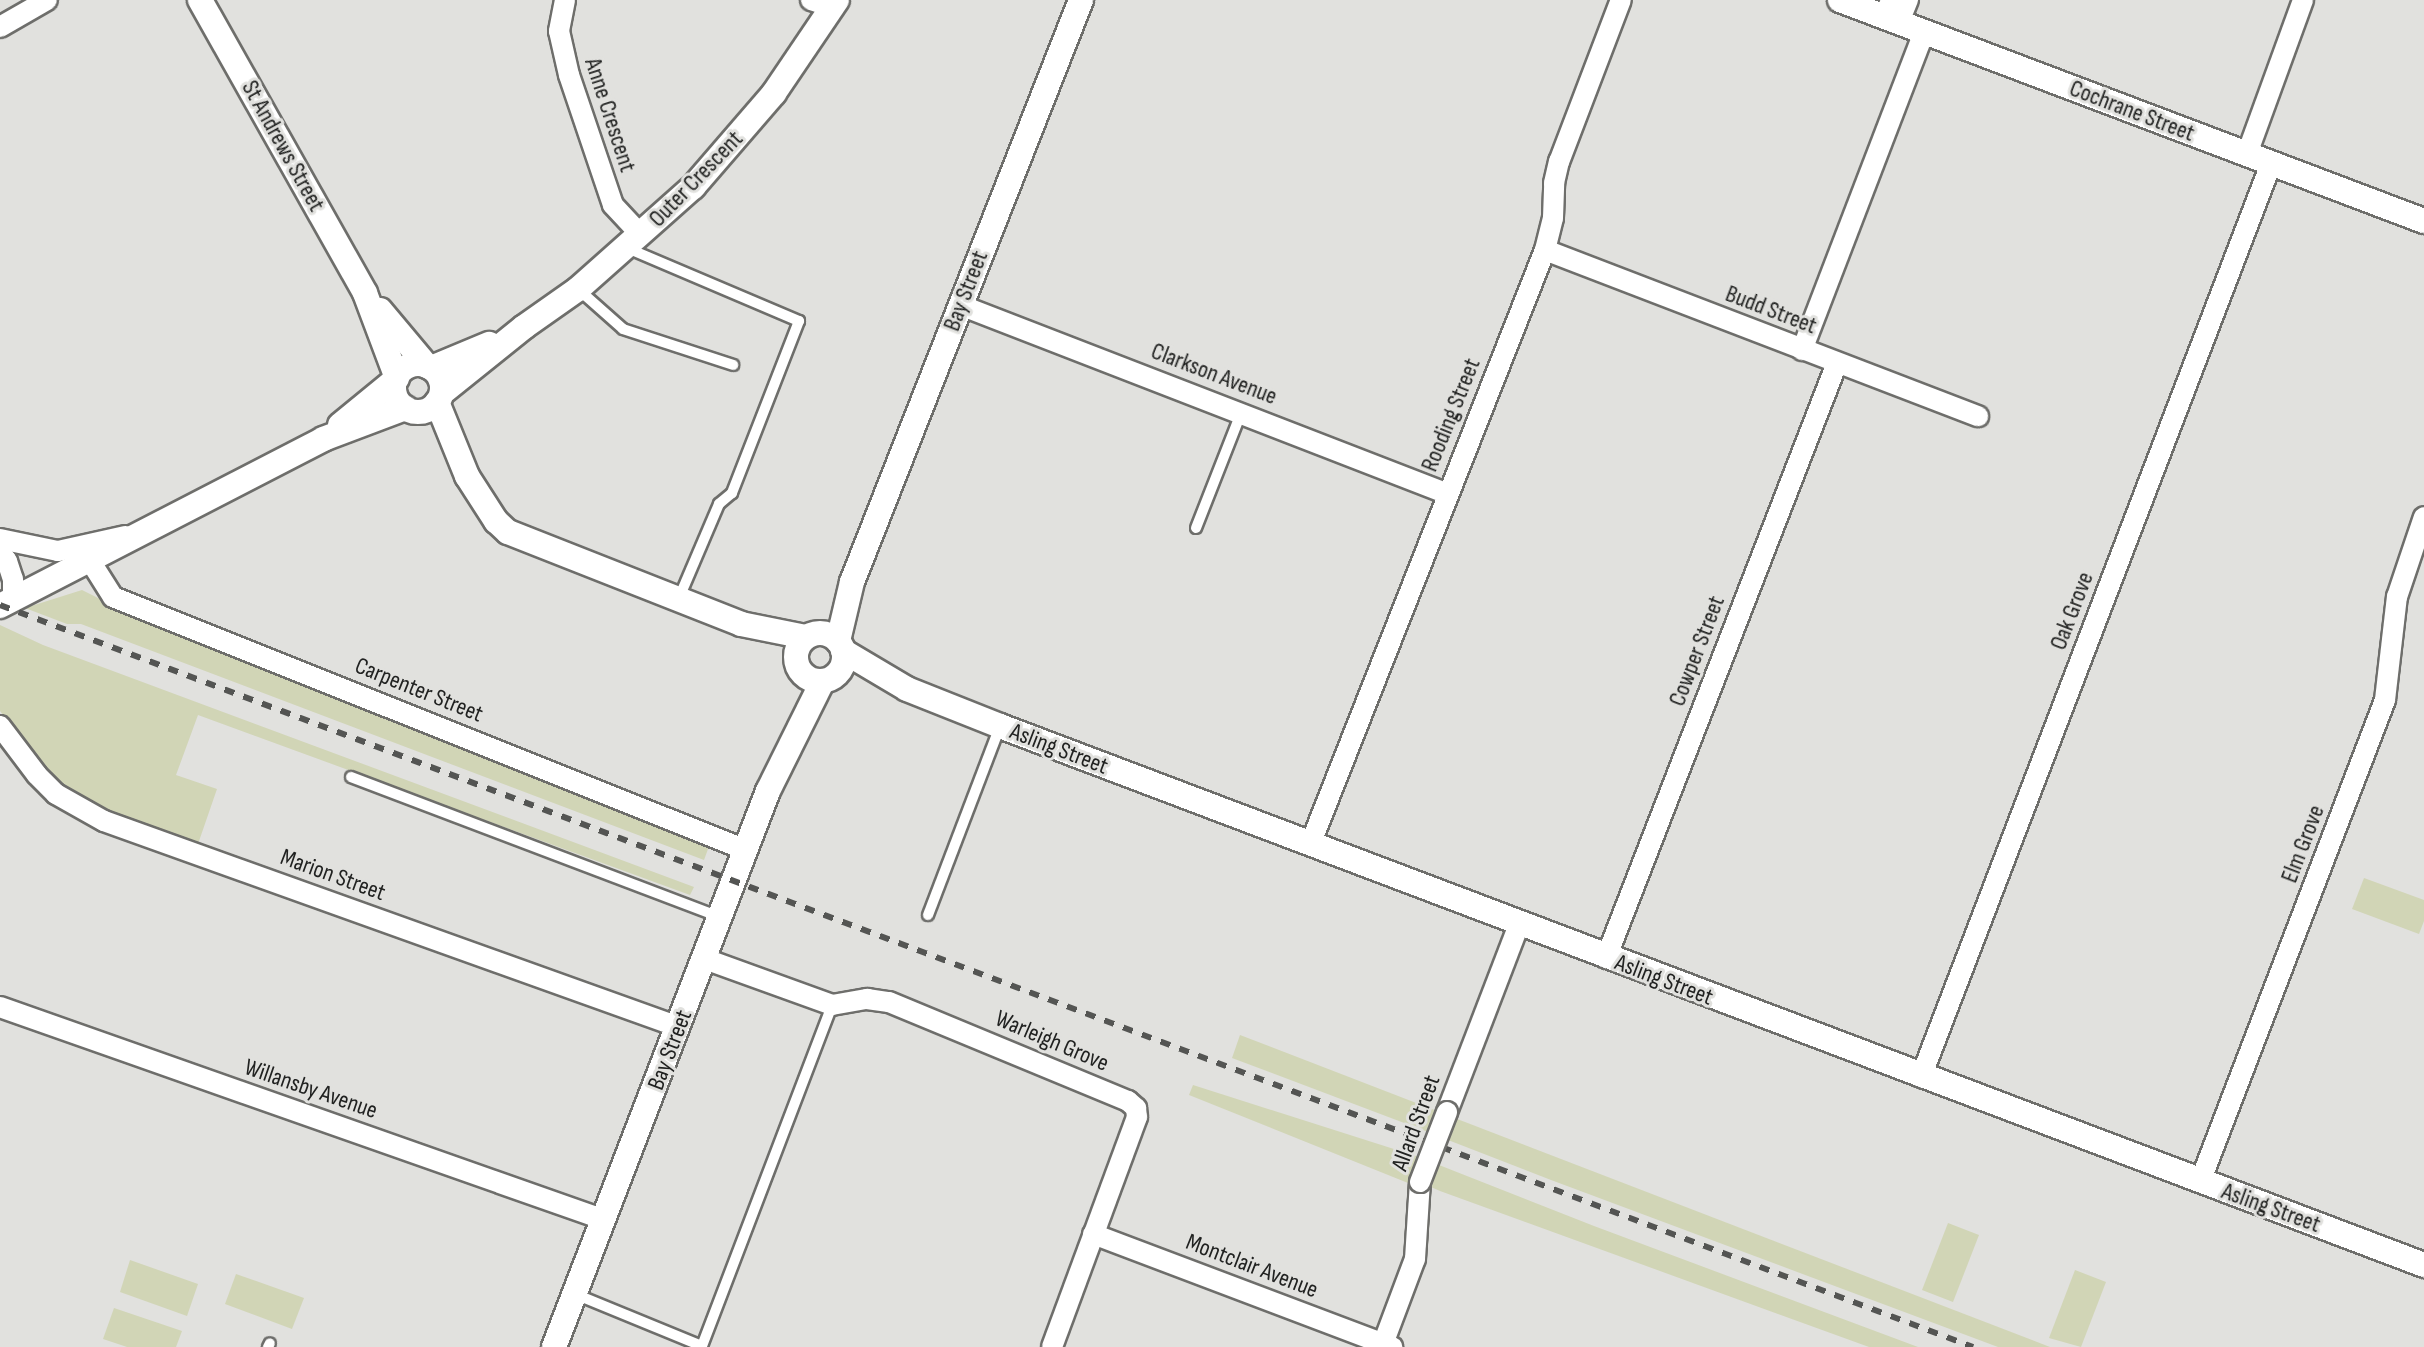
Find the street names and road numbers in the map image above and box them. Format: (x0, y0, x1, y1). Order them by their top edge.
street label: Anne Crescent (578, 54, 642, 176)
street label: Cochrane Street (2066, 74, 2198, 148)
street label: St Andrews Street (235, 76, 331, 216)
street label: Outer Crescent (643, 125, 749, 233)
street label: Bay Street (938, 247, 994, 335)
street label: Budd Street (1721, 280, 1821, 340)
street label: Clarkson Avenue (1147, 337, 1281, 411)
street label: Rooding Street (1415, 354, 1487, 476)
street label: Oak Grove (2044, 568, 2100, 654)
street label: Cowper Street (1663, 592, 1731, 710)
street label: Carpenter Street (351, 651, 487, 729)
street label: Asling Street (1006, 717, 1112, 781)
street label: Elm Grove (2275, 801, 2331, 887)
street label: Marion Street (277, 843, 389, 907)
street label: Asling Street (1611, 948, 1717, 1012)
street label: Warleigh Grove (991, 1004, 1113, 1078)
street label: Bay Street (642, 1006, 698, 1094)
street label: Willansby Avenue (241, 1053, 381, 1125)
street label: Allard Street (1385, 1071, 1447, 1175)
street label: Asling Street (2218, 1177, 2324, 1239)
street label: Montclair Avenue (1182, 1228, 1322, 1304)

